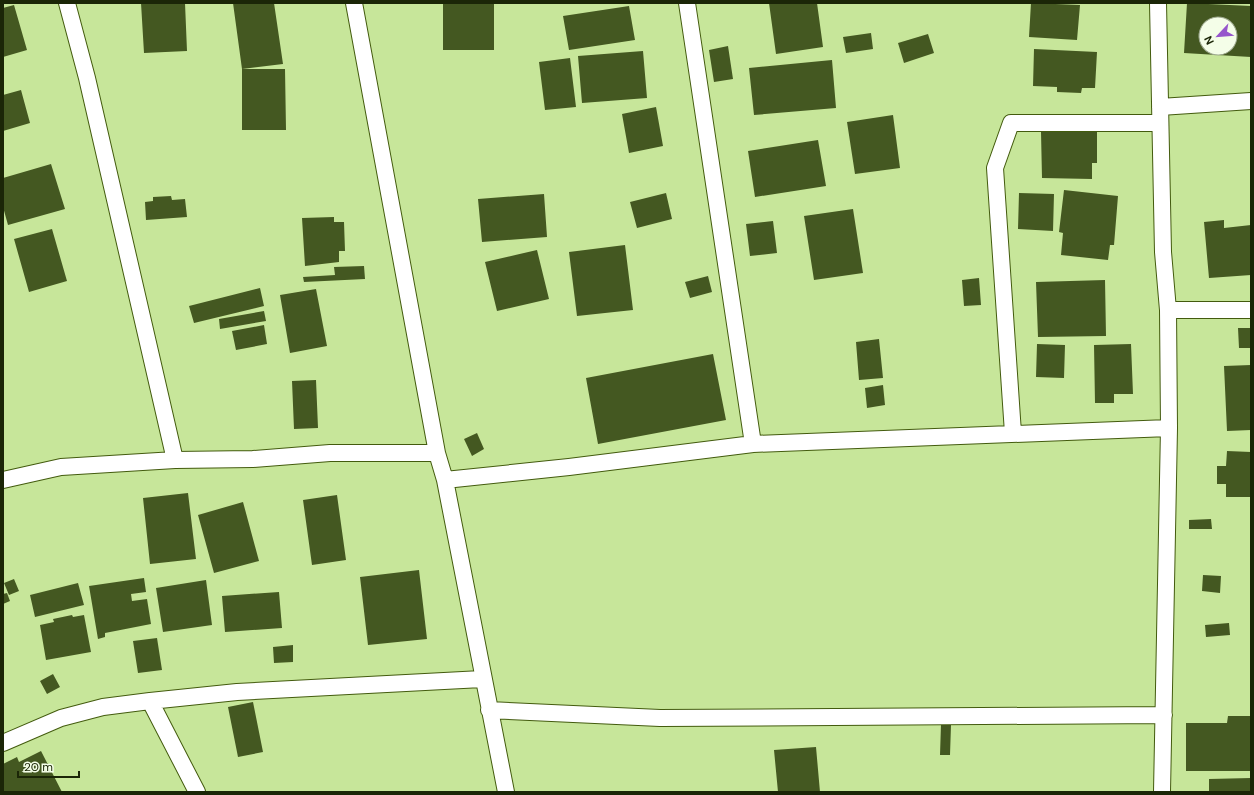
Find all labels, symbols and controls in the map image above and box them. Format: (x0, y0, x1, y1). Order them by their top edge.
north arrow (1198, 16, 1238, 56)
text: N (1201, 34, 1217, 47)
scale bar (18, 753, 79, 779)
text: 20 m (24, 759, 53, 775)

